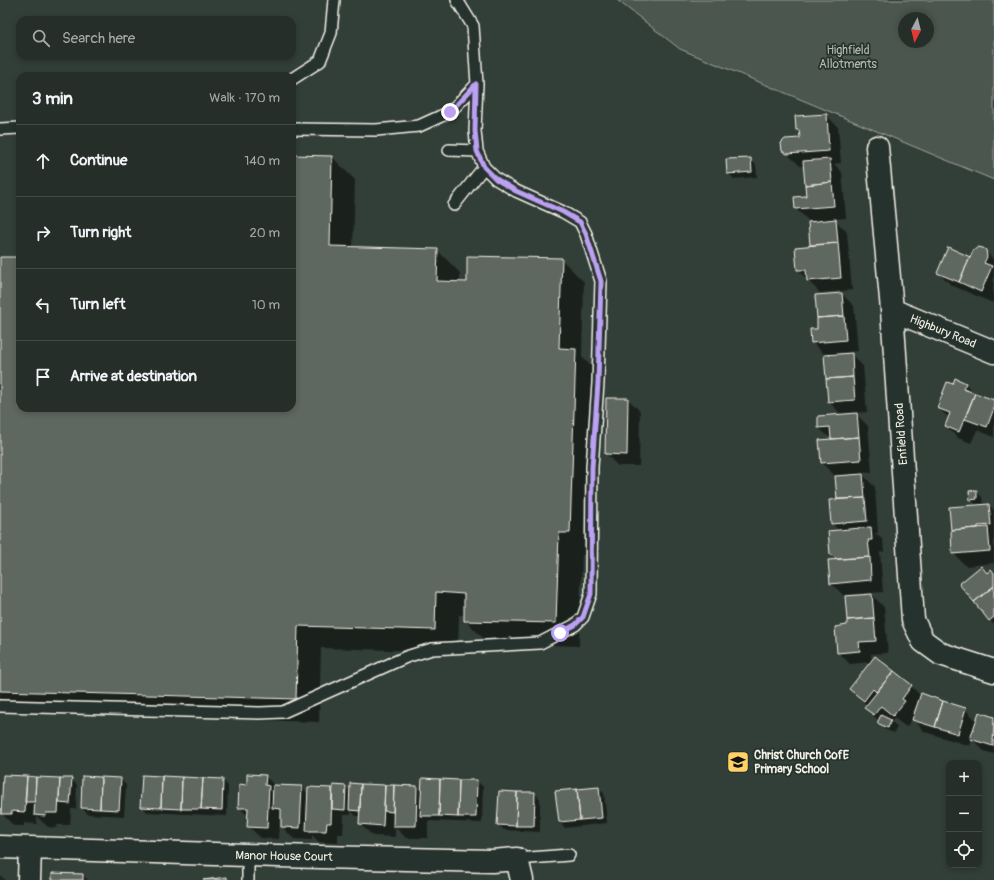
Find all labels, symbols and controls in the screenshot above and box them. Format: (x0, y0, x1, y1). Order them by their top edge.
north arrow (898, 12, 934, 48)
search box (16, 16, 296, 60)
icon: search (30, 27, 52, 49)
text: Search here (62, 29, 135, 48)
park label: Highfield Allotments (819, 43, 878, 72)
text: 3 min (32, 88, 73, 109)
text: Walk · 170 m (209, 90, 280, 106)
route end (441, 103, 459, 121)
icon: ahead (32, 150, 54, 172)
text: Continue (70, 151, 128, 170)
text: 140 m (244, 153, 280, 169)
icon: right (32, 222, 54, 244)
text: Turn right (70, 223, 131, 242)
text: 20 m (249, 225, 280, 241)
icon: left (32, 294, 54, 316)
text: Turn left (70, 295, 126, 314)
text: 10 m (252, 297, 280, 313)
street label: Highbury Road (907, 311, 978, 352)
icon: arrive (32, 366, 54, 388)
text: Arrive at destination (70, 367, 197, 386)
street label: Enfield Road (892, 402, 911, 465)
route start (551, 624, 569, 642)
place label: Christ Church CofE Primary School (754, 748, 850, 777)
school or university icon: Christ Church CofE Primary School (725, 749, 751, 775)
map controls (946, 760, 982, 868)
button: + (946, 760, 982, 796)
button: − (946, 796, 982, 832)
button: locate (946, 832, 982, 868)
street label: Manor House Court (235, 848, 333, 865)

